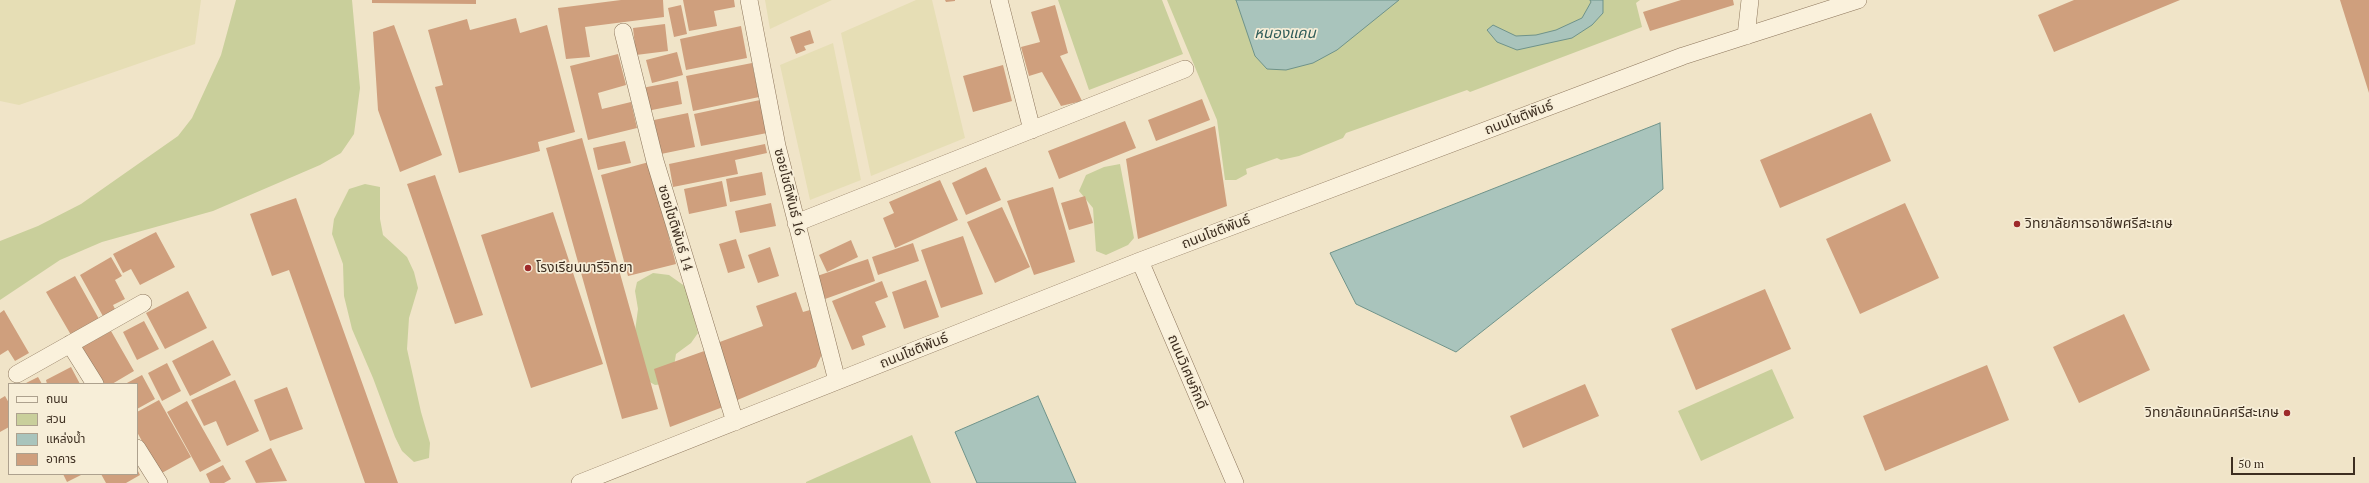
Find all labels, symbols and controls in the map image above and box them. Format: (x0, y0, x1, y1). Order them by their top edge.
water label: หนองแคน (1254, 25, 1316, 43)
street label: ถนนโชติพันธ์ (1482, 97, 1556, 139)
street label: ซอยโชติพันธ์ 16 (770, 147, 808, 237)
street label: ซอยโชติพันธ์ 14 (654, 183, 696, 273)
street label: ถนนโชติพันธ์ (1179, 211, 1253, 253)
place label: วิทยาลัยการอาชีพศรีสะเกษ (2025, 216, 2173, 232)
marker: วิทยาลัยการอาชีพศรีสะเกษ (2012, 219, 2022, 229)
place label: โรงเรียนมารีวิทยา (536, 260, 633, 276)
marker: โรงเรียนมารีวิทยา (523, 263, 533, 273)
street label: ถนนโชติพันธ์ (877, 330, 951, 372)
street label: ถนนวิเศษภักดี (1164, 332, 1210, 412)
legend (8, 383, 138, 475)
text: ถนน (46, 391, 68, 406)
place label: วิทยาลัยเทคนิคศรีสะเกษ (2145, 405, 2279, 421)
marker: วิทยาลัยเทคนิคศรีสะเกษ (2282, 408, 2292, 418)
text: สวน (46, 411, 66, 426)
text: แหล่งน้ำ (46, 431, 85, 446)
scale bar (2233, 449, 2357, 475)
text: อาคาร (46, 451, 76, 466)
text: 50 m (2238, 456, 2264, 471)

